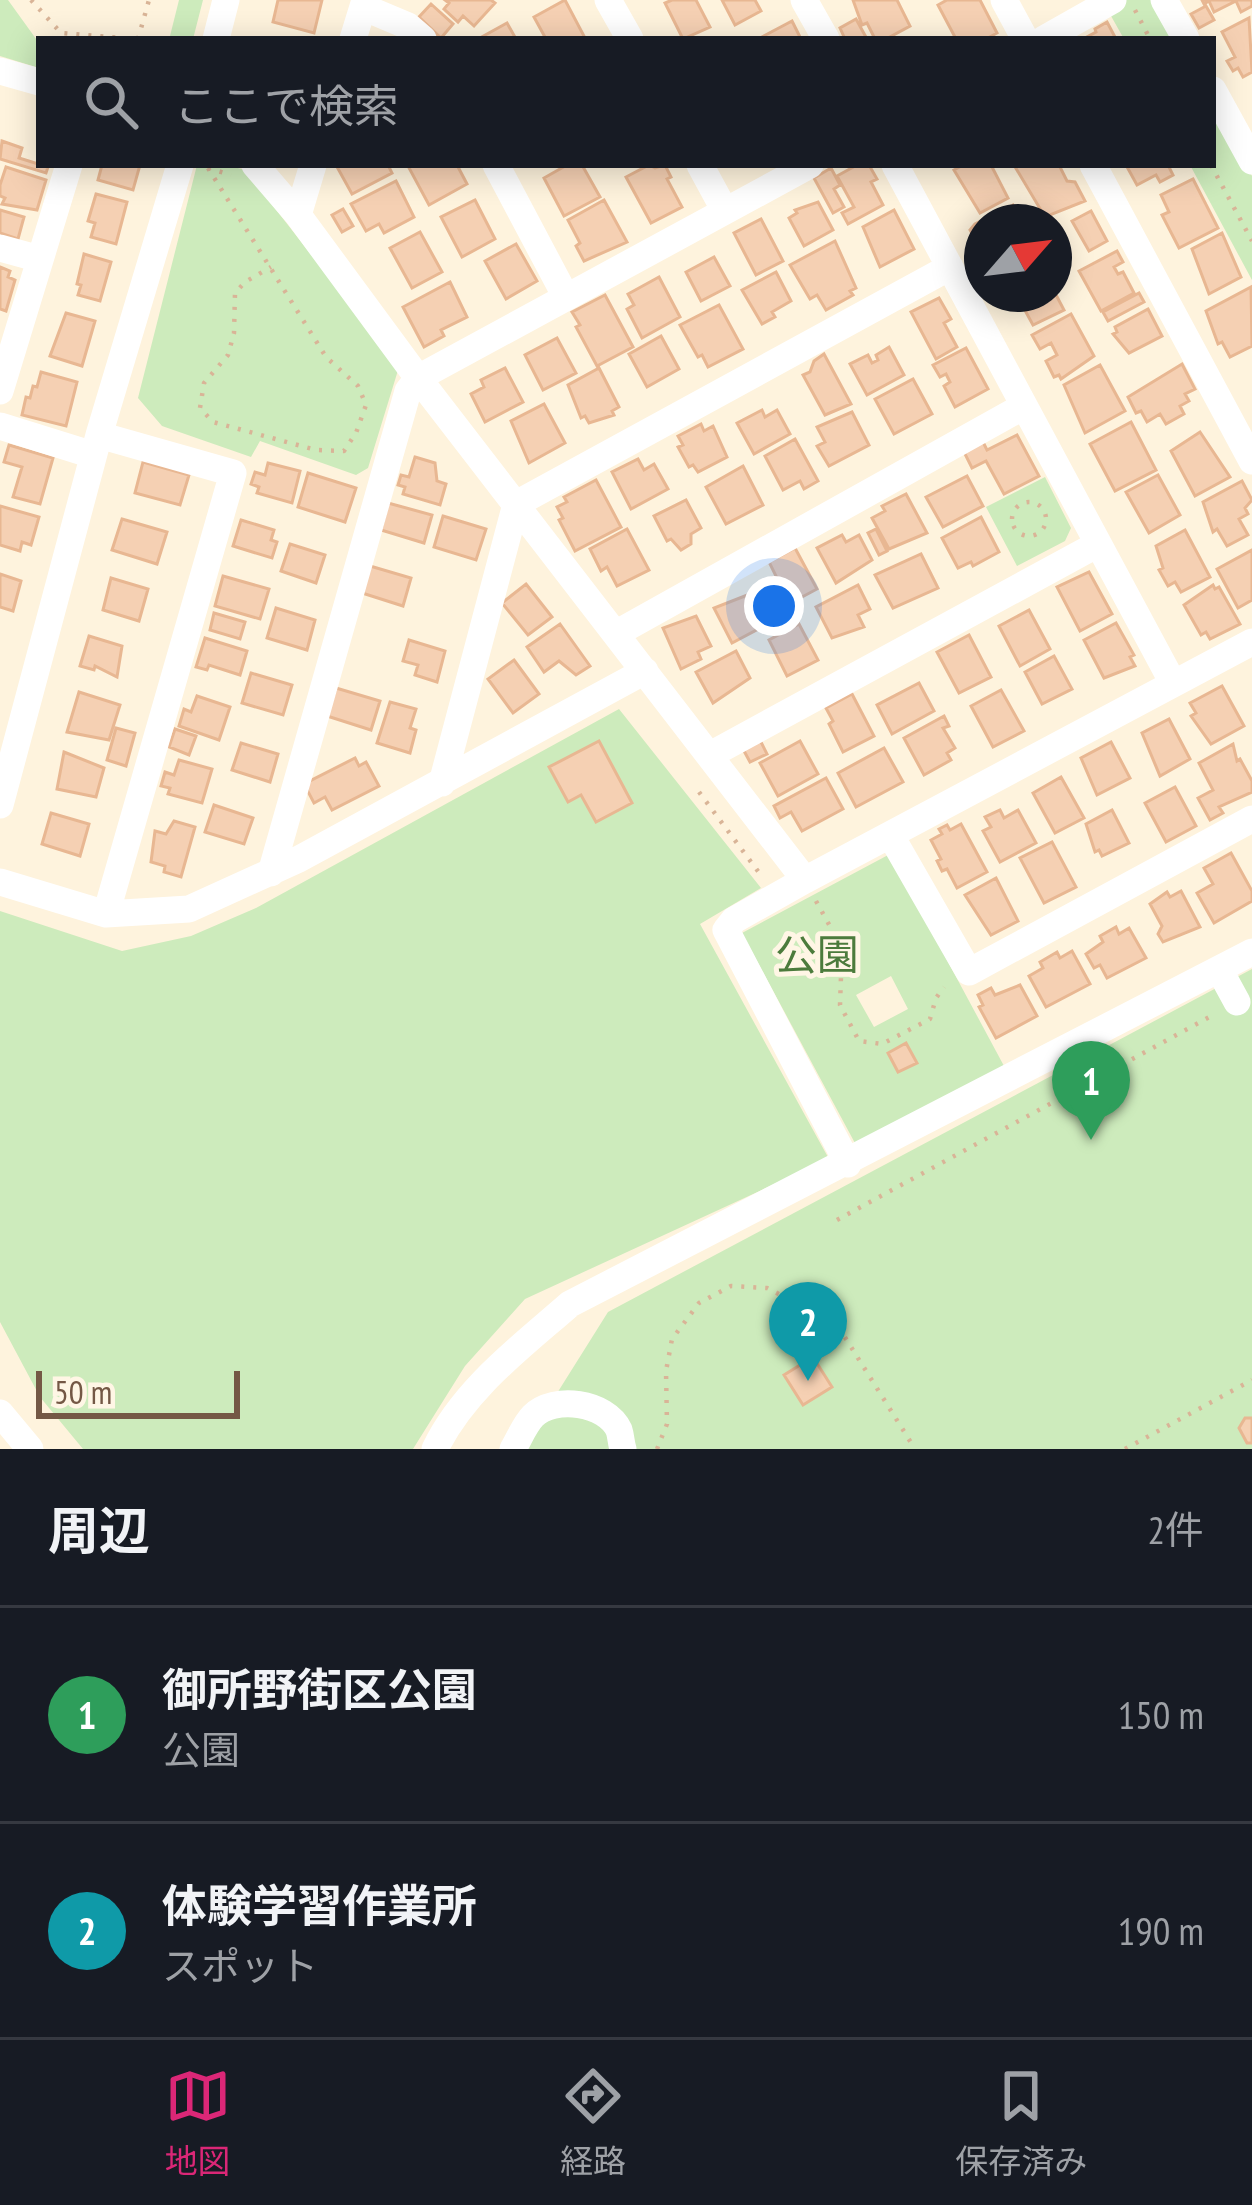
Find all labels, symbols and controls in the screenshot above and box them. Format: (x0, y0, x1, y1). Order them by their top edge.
search box (36, 36, 1216, 168)
icon: search (78, 69, 144, 135)
text: ここで検索 (174, 76, 399, 134)
north arrow (964, 204, 1072, 312)
your location (744, 576, 804, 636)
park label: 公園 (775, 927, 859, 982)
pin: 1 (1052, 1041, 1130, 1140)
pin: 2 (769, 1282, 847, 1381)
scale bar (36, 1365, 240, 1418)
text: 50 m (54, 1370, 112, 1413)
text: 周辺 (48, 1497, 150, 1563)
text: 2件 (1147, 1504, 1204, 1555)
text: 御所野街区公園 (162, 1660, 477, 1718)
text: 1 (78, 1689, 96, 1740)
text: 150 m (1118, 1689, 1204, 1740)
text: 公園 (162, 1724, 240, 1775)
text: 体験学習作業所 (162, 1876, 477, 1934)
text: 2 (78, 1905, 96, 1956)
text: 190 m (1118, 1905, 1204, 1956)
text: スポット (162, 1940, 318, 1991)
tab: 地図 (165, 2063, 231, 2183)
tab: 経路 (560, 2063, 626, 2183)
tab: 保存済み (955, 2063, 1087, 2183)

